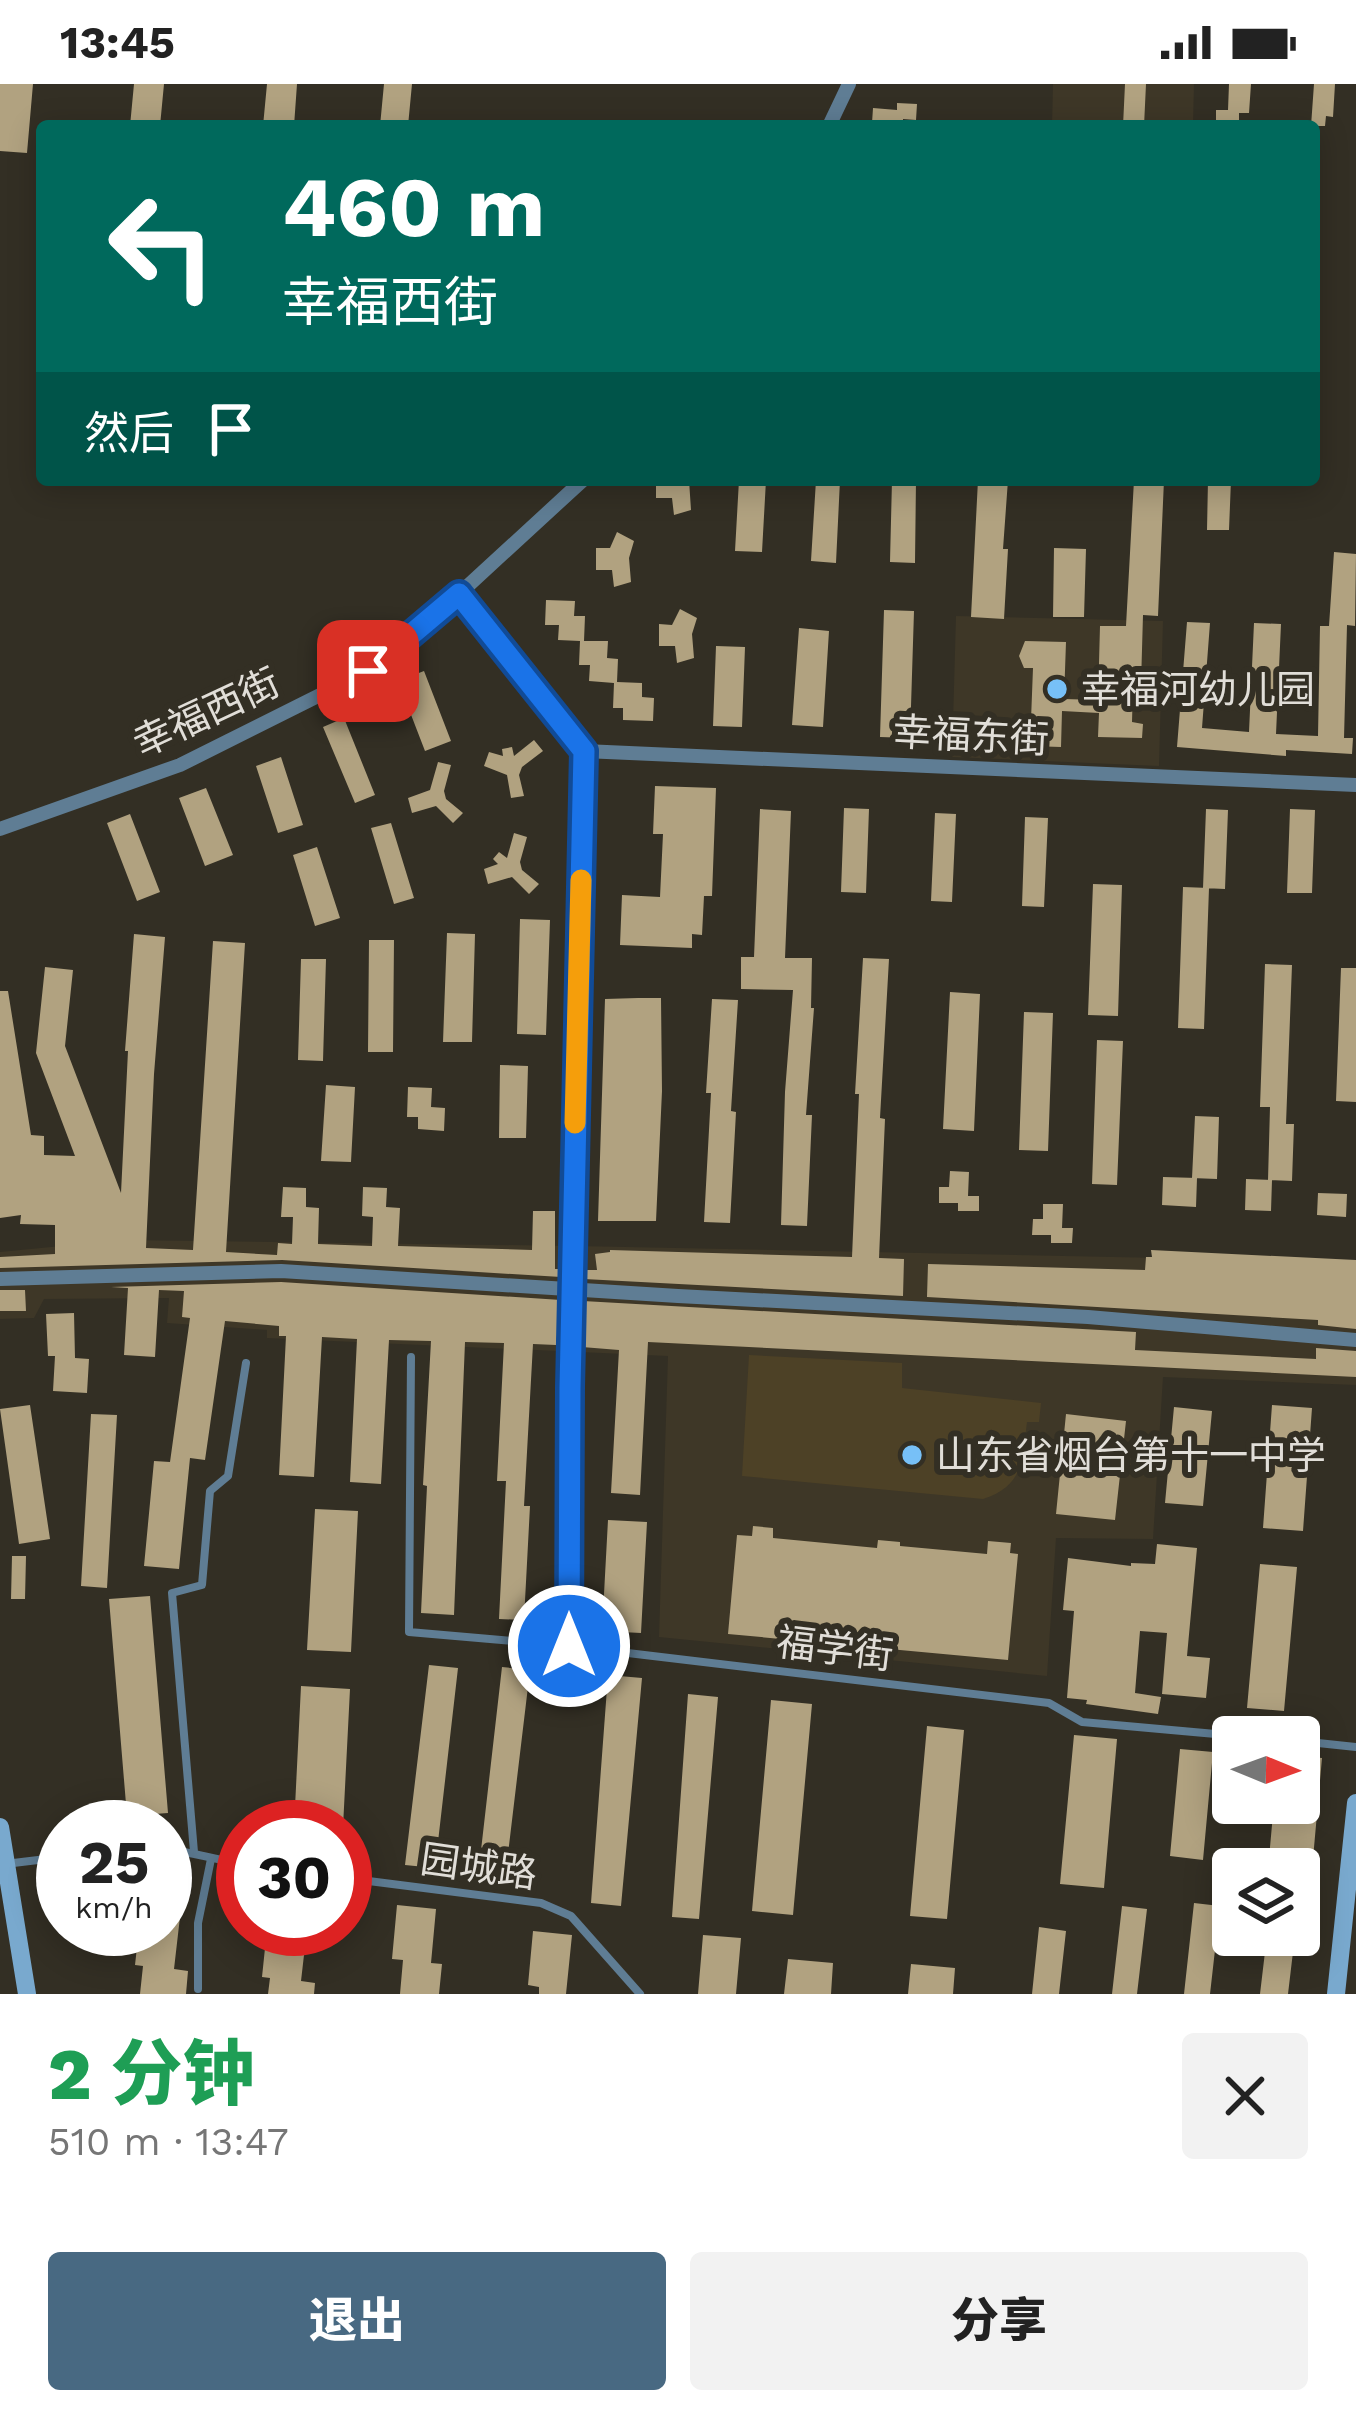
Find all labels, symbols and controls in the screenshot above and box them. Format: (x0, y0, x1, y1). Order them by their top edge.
text: 13:45 (60, 16, 175, 69)
text: 460 m (282, 158, 545, 256)
icon: left (84, 168, 240, 324)
text: 幸福西街 (282, 271, 498, 334)
icon: arrive (198, 396, 264, 462)
text: 然后 (84, 407, 174, 460)
pin (317, 620, 419, 722)
icon: arrive (335, 638, 401, 704)
street label: 幸福西街 (126, 659, 286, 766)
place label: 幸福河幼儿园 (1081, 667, 1315, 712)
marker: 幸福河幼儿园 (1044, 676, 1070, 702)
street label: 幸福东街 (892, 709, 1050, 762)
place label: 山东省烟台第十一中学 (936, 1433, 1326, 1478)
marker: 山东省烟台第十一中学 (899, 1442, 925, 1468)
position arrow (506, 1583, 632, 1709)
street label: 福学街 (774, 1619, 896, 1678)
north arrow (1212, 1716, 1320, 1824)
map controls (1212, 1716, 1320, 1956)
speed limit sign: 30 (216, 1800, 372, 1956)
text: 25 (79, 1827, 149, 1898)
street label: 园城路 (418, 1836, 540, 1897)
button: layers (1212, 1848, 1320, 1956)
text: km/h (75, 1890, 153, 1925)
text: 2 分钟 (48, 2032, 255, 2116)
button: close (1182, 2033, 1308, 2159)
text: 510 m · 13:47 (48, 2119, 289, 2164)
button: 退出 (48, 2252, 666, 2390)
button: 分享 (690, 2252, 1308, 2390)

